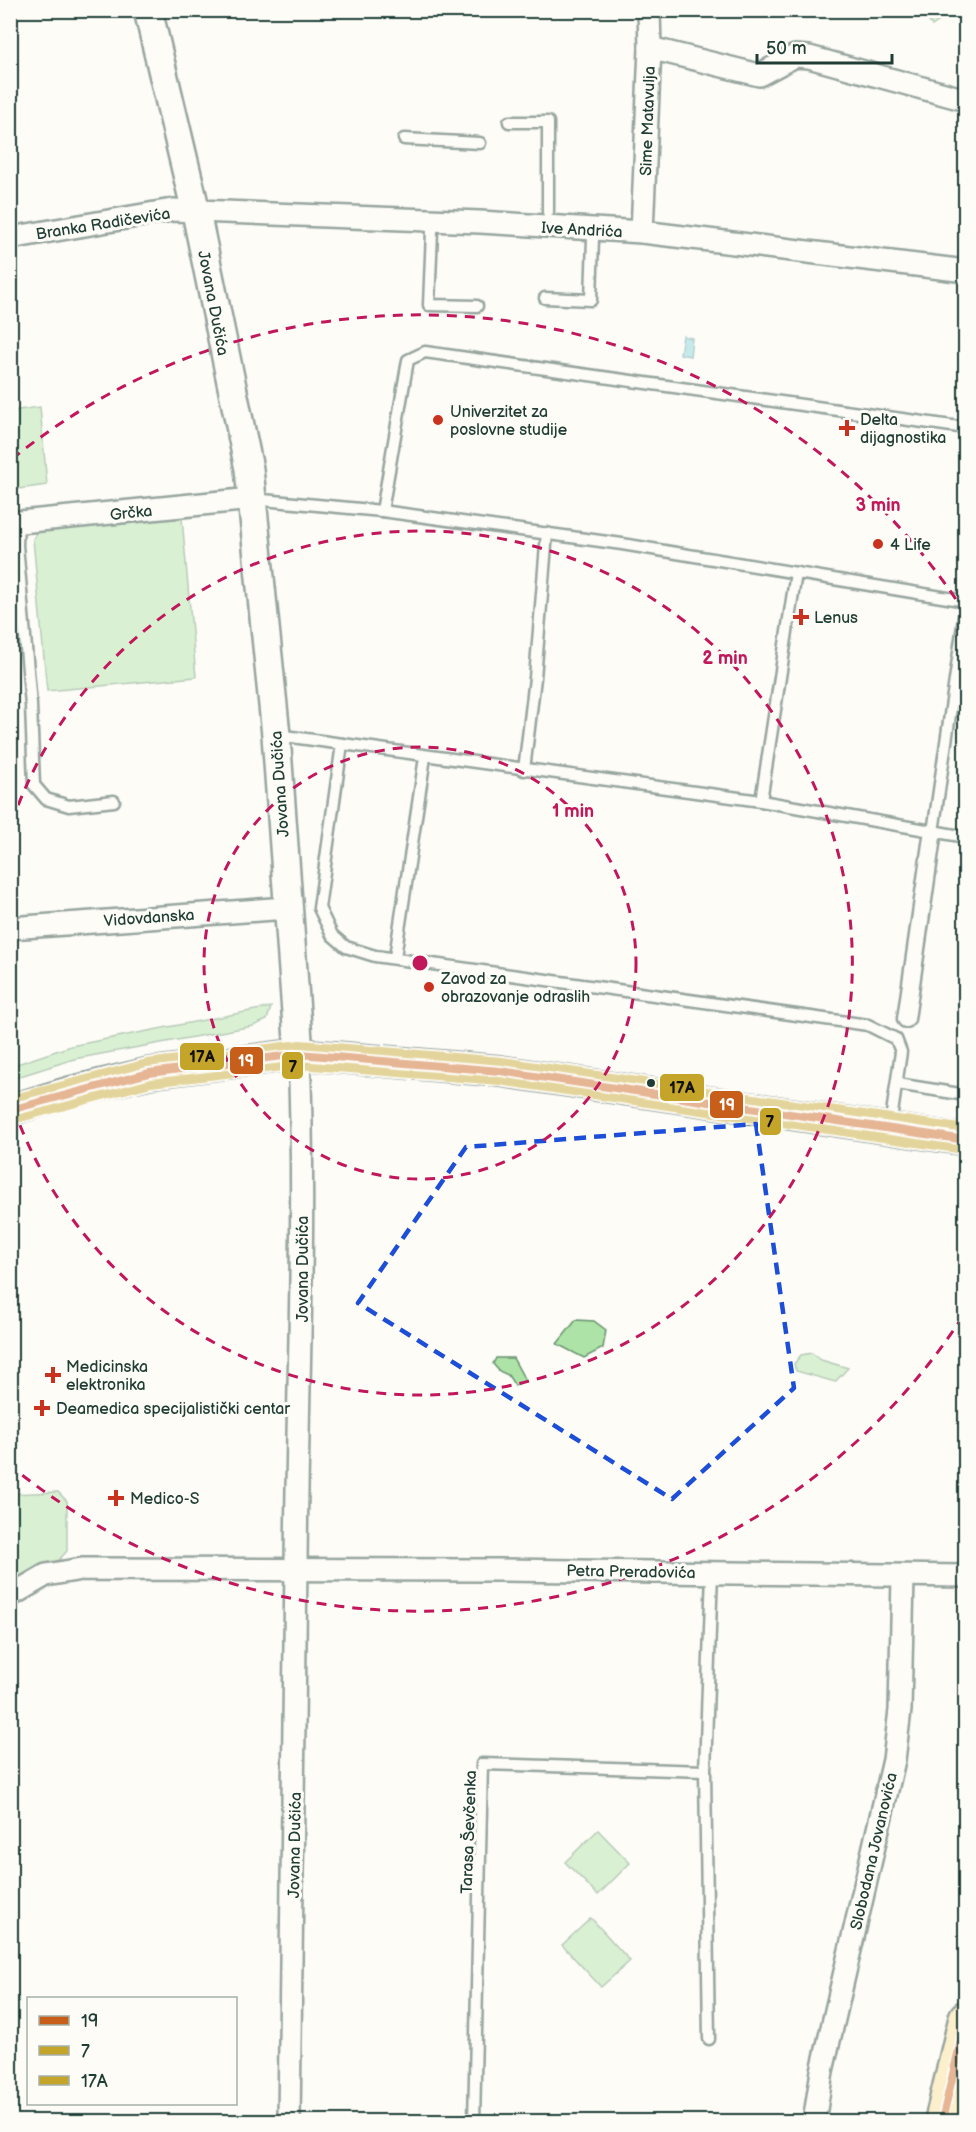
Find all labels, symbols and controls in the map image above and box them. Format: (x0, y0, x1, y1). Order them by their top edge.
scale bar (757, 27, 892, 65)
text: 50 m (766, 38, 807, 59)
street label: Sime Matavulja (637, 66, 660, 176)
street label: Branka Radičevića (35, 204, 172, 244)
street label: Ive Andrića (541, 219, 623, 242)
street label: Jovana Dučića (193, 249, 232, 357)
place label: Univerzitet za poslovne studije (450, 403, 568, 440)
place label: Delta dijagnostika (860, 411, 946, 448)
marker: Univerzitet za poslovne studije (431, 413, 445, 427)
marker: Delta dijagnostika (838, 419, 856, 437)
text: 3 min (855, 495, 901, 516)
street label: Grčka (109, 502, 153, 525)
place label: 4 Life (890, 536, 931, 555)
marker: 4 Life (871, 537, 885, 551)
marker: Lenus (792, 608, 810, 626)
place label: Lenus (814, 609, 858, 628)
text: 2 min (702, 648, 748, 669)
street label: Jovana Dučića (267, 730, 294, 838)
text: 1 min (552, 801, 594, 822)
street label: Vidovdanska (103, 906, 195, 931)
centre of rings (410, 953, 430, 973)
place label: Zavod za obrazovanje odraslih (440, 970, 590, 1007)
marker: Zavod za obrazovanje odraslih (422, 980, 436, 994)
line badge: 17A (179, 1042, 225, 1071)
line badge: 19 (229, 1046, 264, 1075)
text: 17A (189, 1048, 215, 1067)
line badge: 7 (281, 1051, 304, 1080)
text: 19 (238, 1052, 254, 1071)
text: 7 (289, 1058, 298, 1077)
line badge: 17A (659, 1073, 705, 1102)
unlabelled marker (645, 1077, 657, 1089)
text: 17A (669, 1079, 695, 1098)
line badge: 19 (709, 1090, 744, 1119)
text: 19 (719, 1096, 735, 1115)
line badge: 7 (759, 1107, 782, 1136)
text: 7 (766, 1113, 775, 1132)
street label: Jovana Dučića (294, 1216, 313, 1322)
place label: Medicinska elektronika (66, 1358, 148, 1395)
marker: Medicinska elektronika (44, 1366, 62, 1384)
marker: Deamedica specijalistički centar (33, 1399, 51, 1417)
place label: Deamedica specijalistički centar (56, 1400, 290, 1419)
marker: Medico-S (107, 1489, 125, 1507)
place label: Medico-S (130, 1490, 199, 1509)
street label: Petra Preradovića (566, 1562, 696, 1583)
street label: Tarasa Ševčenka (456, 1770, 481, 1894)
street label: Slobodana Jovanovića (847, 1771, 902, 1932)
street label: Jovana Dučića (285, 1792, 306, 1898)
legend (27, 1997, 237, 2105)
text: 19 (81, 2011, 98, 2032)
text: 7 (81, 2041, 90, 2062)
text: 17A (81, 2071, 108, 2092)

